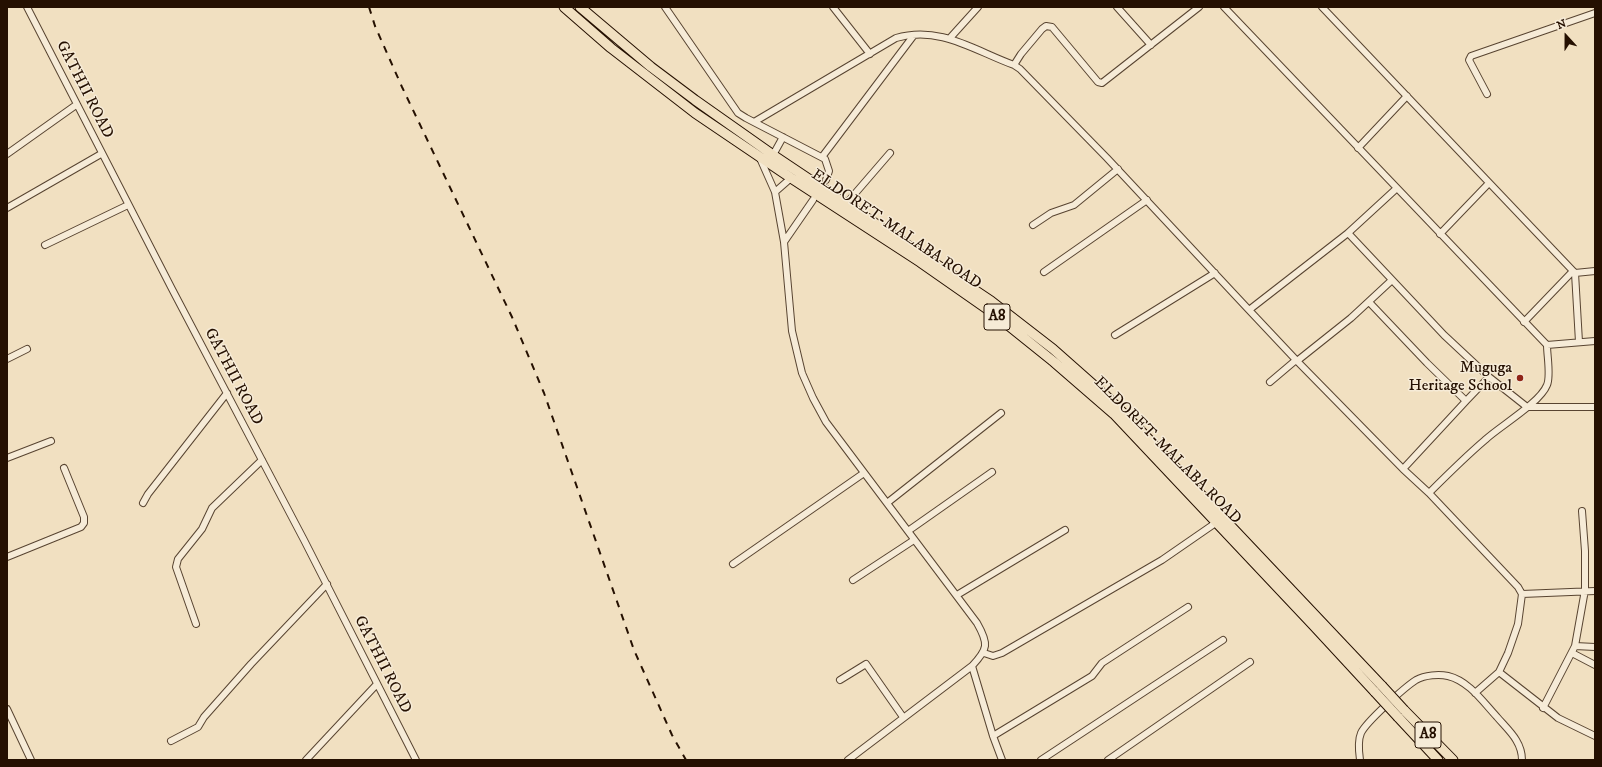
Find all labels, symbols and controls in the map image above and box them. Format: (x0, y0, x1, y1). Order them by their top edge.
north arrow (1546, 16, 1586, 56)
text: N (1555, 17, 1568, 33)
street label: GATHII ROAD (51, 38, 117, 142)
street label: ELDORET-MALABA ROAD (807, 166, 985, 294)
road number: A8 (984, 304, 1010, 330)
street label: GATHII ROAD (199, 325, 267, 429)
place label: Muguga Heritage School (1408, 359, 1512, 397)
street label: ELDORET-MALABA ROAD (1089, 373, 1245, 529)
marker: Muguga Heritage School (1515, 373, 1525, 383)
street label: GATHII ROAD (349, 613, 415, 717)
road number: A8 (1415, 722, 1441, 748)

